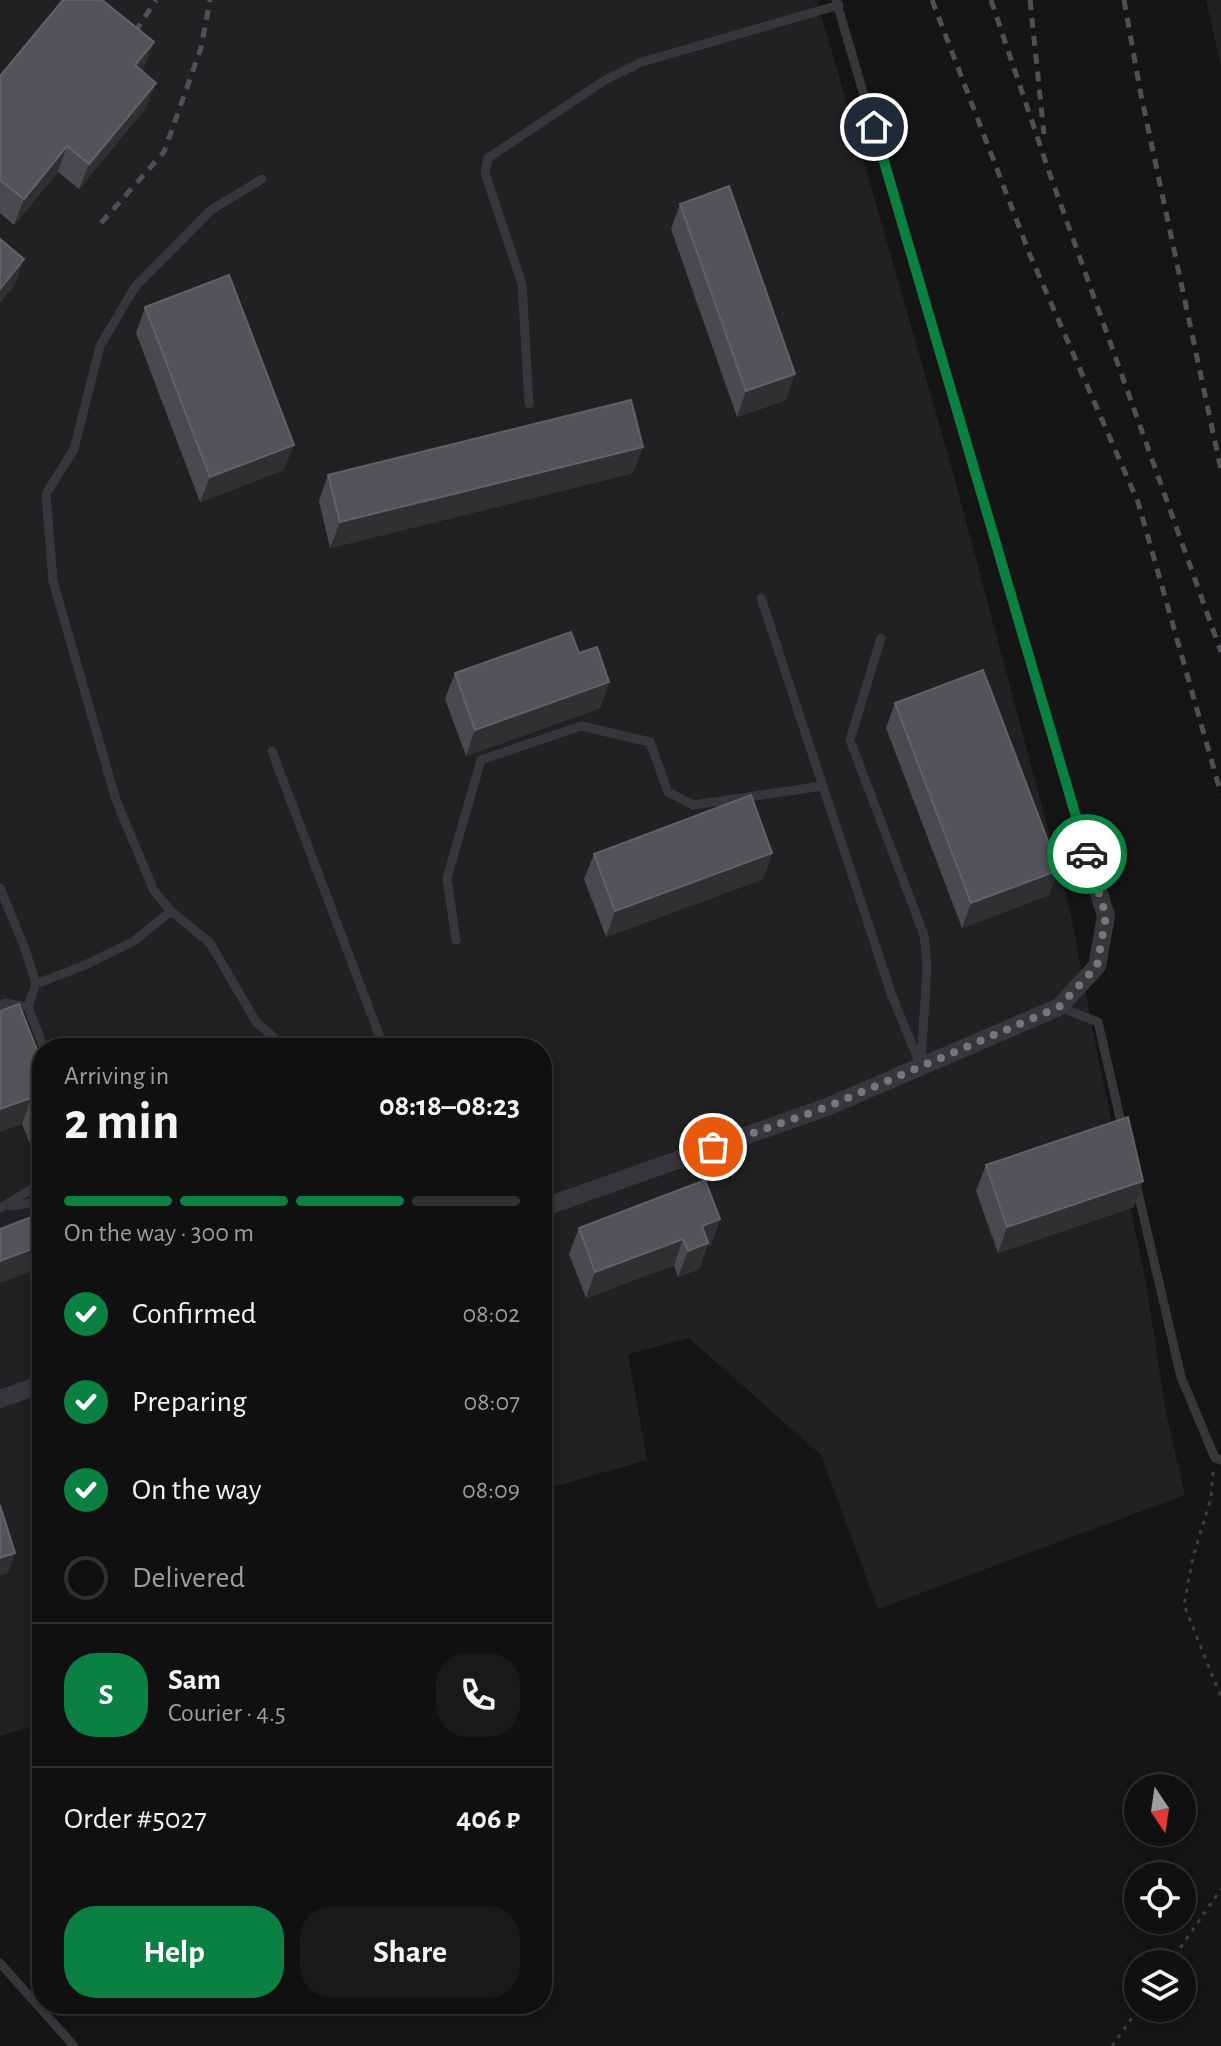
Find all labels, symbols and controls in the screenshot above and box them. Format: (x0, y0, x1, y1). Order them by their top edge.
pin (840, 93, 908, 161)
icon: home (852, 105, 896, 149)
courier (1047, 814, 1127, 894)
icon: car (1065, 832, 1109, 876)
text: Arriving in (64, 1063, 169, 1089)
text: 08:18–08:23 (379, 1091, 520, 1121)
text: 2 min (64, 1096, 179, 1148)
pin (679, 1113, 747, 1181)
icon: bag (691, 1125, 735, 1169)
text: On the way · 300 m (64, 1220, 254, 1246)
icon: check (64, 1292, 108, 1336)
text: Confirmed (132, 1299, 256, 1329)
text: 08:02 (462, 1301, 520, 1327)
icon: check (64, 1380, 108, 1424)
text: Preparing (132, 1387, 247, 1417)
text: 08:07 (463, 1389, 520, 1415)
icon: check (64, 1468, 108, 1512)
text: On the way (132, 1475, 261, 1505)
text: 08:09 (462, 1477, 520, 1503)
text: Delivered (132, 1563, 245, 1593)
button: phone (436, 1653, 520, 1737)
text: Sam (168, 1665, 221, 1695)
text: S (99, 1680, 113, 1710)
text: Courier · 4.5 (168, 1700, 286, 1726)
north arrow (1124, 1774, 1196, 1846)
map controls (1124, 1774, 1196, 2022)
text: Order #5027 (64, 1804, 207, 1834)
text: 406 ₽ (456, 1804, 520, 1834)
button: locate (1124, 1862, 1196, 1934)
button: Help (64, 1906, 284, 1998)
button: Share (300, 1906, 520, 1998)
button: layers (1124, 1950, 1196, 2022)

